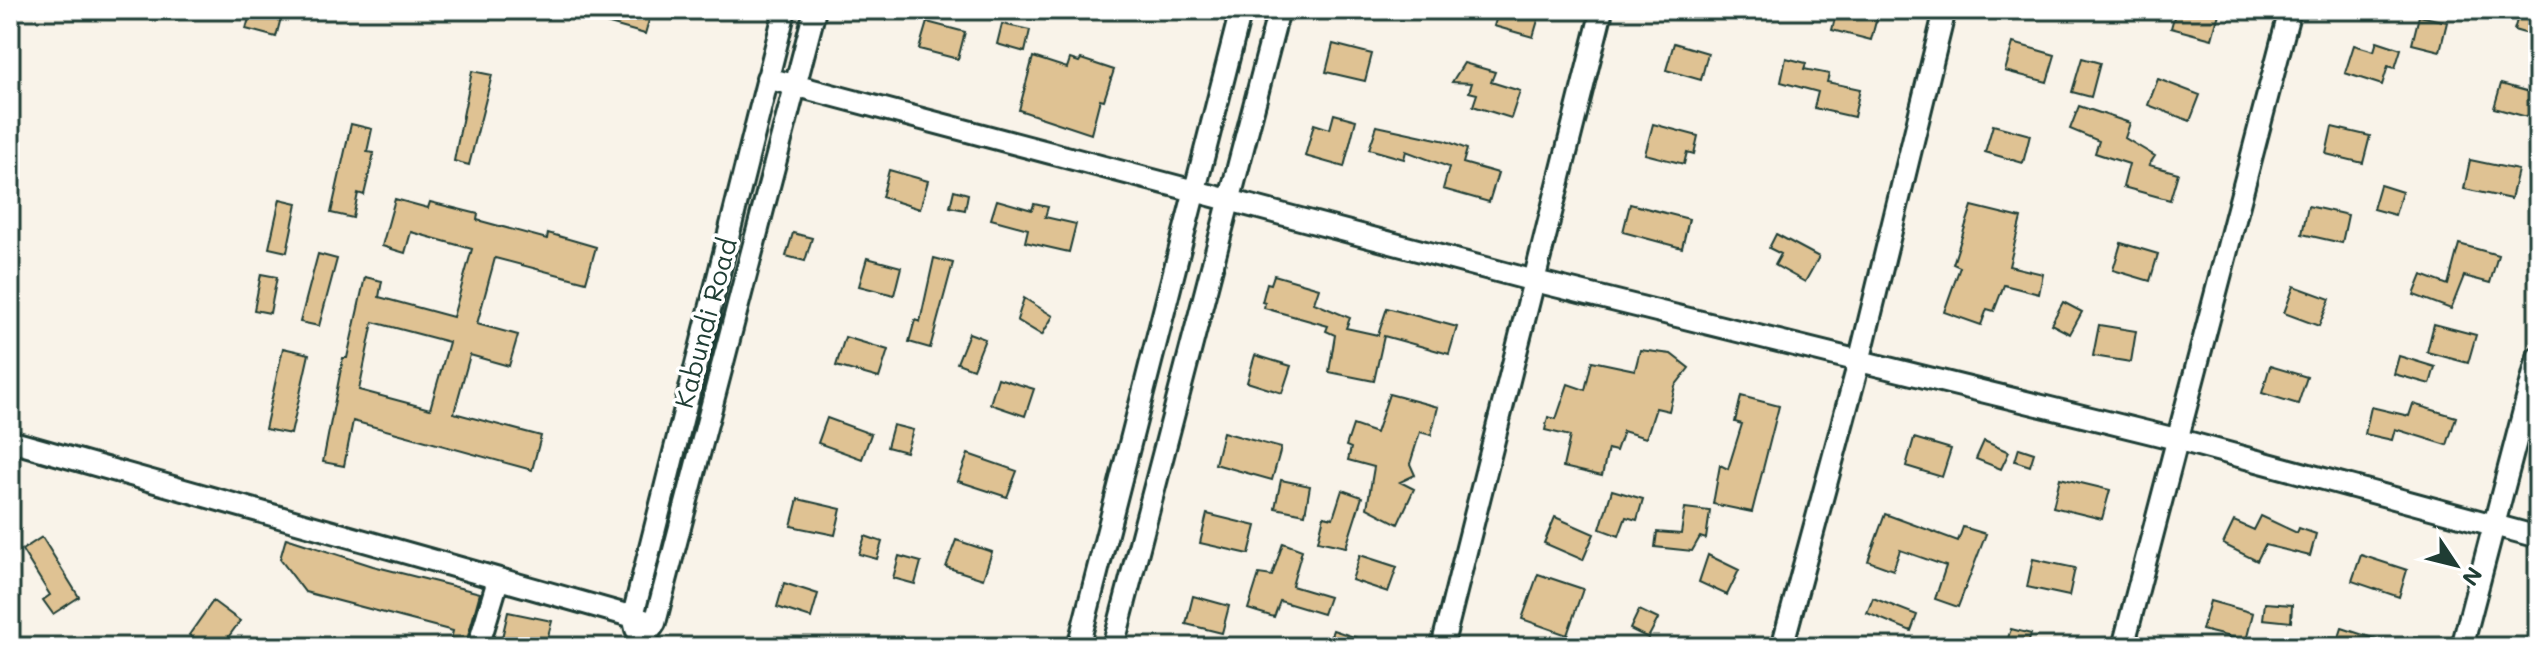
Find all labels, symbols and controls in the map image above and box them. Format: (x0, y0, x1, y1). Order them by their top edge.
street label: Kabundi Road (666, 234, 744, 412)
north arrow (2416, 525, 2496, 605)
text: N (2456, 562, 2489, 592)

